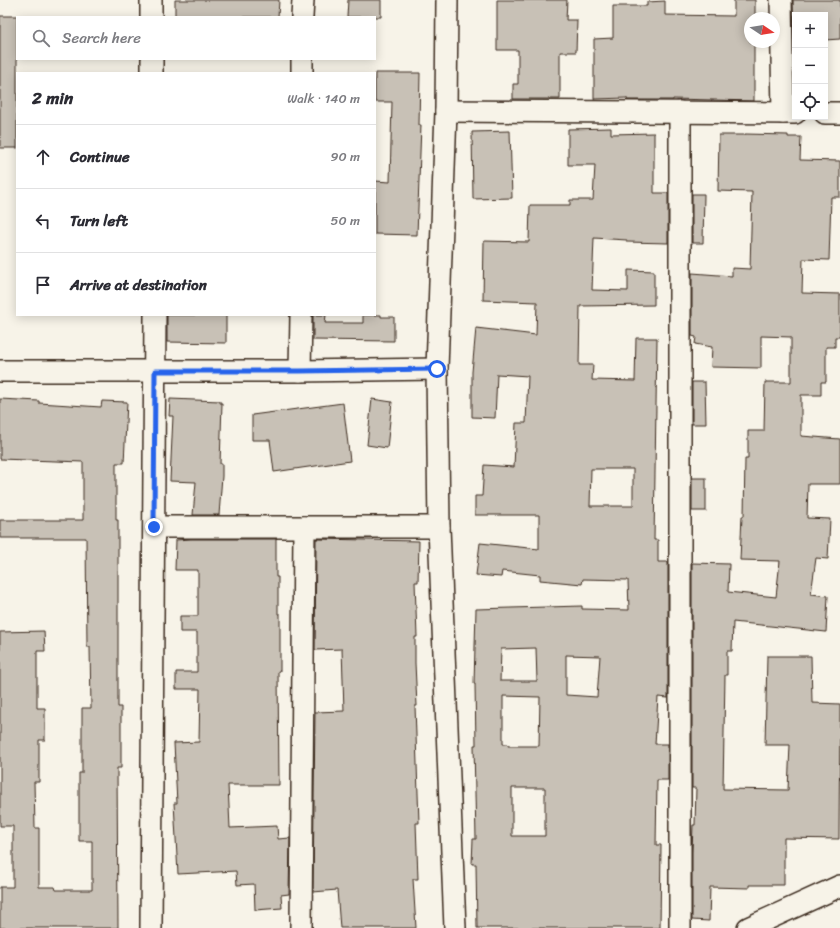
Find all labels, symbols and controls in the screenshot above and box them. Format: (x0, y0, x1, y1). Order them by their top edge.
north arrow (744, 12, 780, 48)
map controls (792, 12, 828, 120)
button: + (792, 12, 828, 48)
search box (16, 16, 376, 60)
text: Search here (62, 25, 141, 51)
icon: search (30, 27, 52, 49)
button: − (792, 48, 828, 84)
text: 2 min (32, 83, 73, 113)
button: locate (792, 84, 828, 120)
text: Walk · 140 m (287, 87, 360, 110)
text: Continue (70, 144, 130, 170)
text: 90 m (330, 145, 360, 168)
icon: ahead (32, 146, 54, 168)
text: Turn left (70, 208, 128, 234)
text: 50 m (330, 209, 360, 232)
icon: left (32, 210, 54, 232)
text: Arrive at destination (70, 272, 207, 298)
icon: arrive (32, 274, 54, 296)
route start (428, 360, 446, 378)
route end (145, 518, 163, 536)

